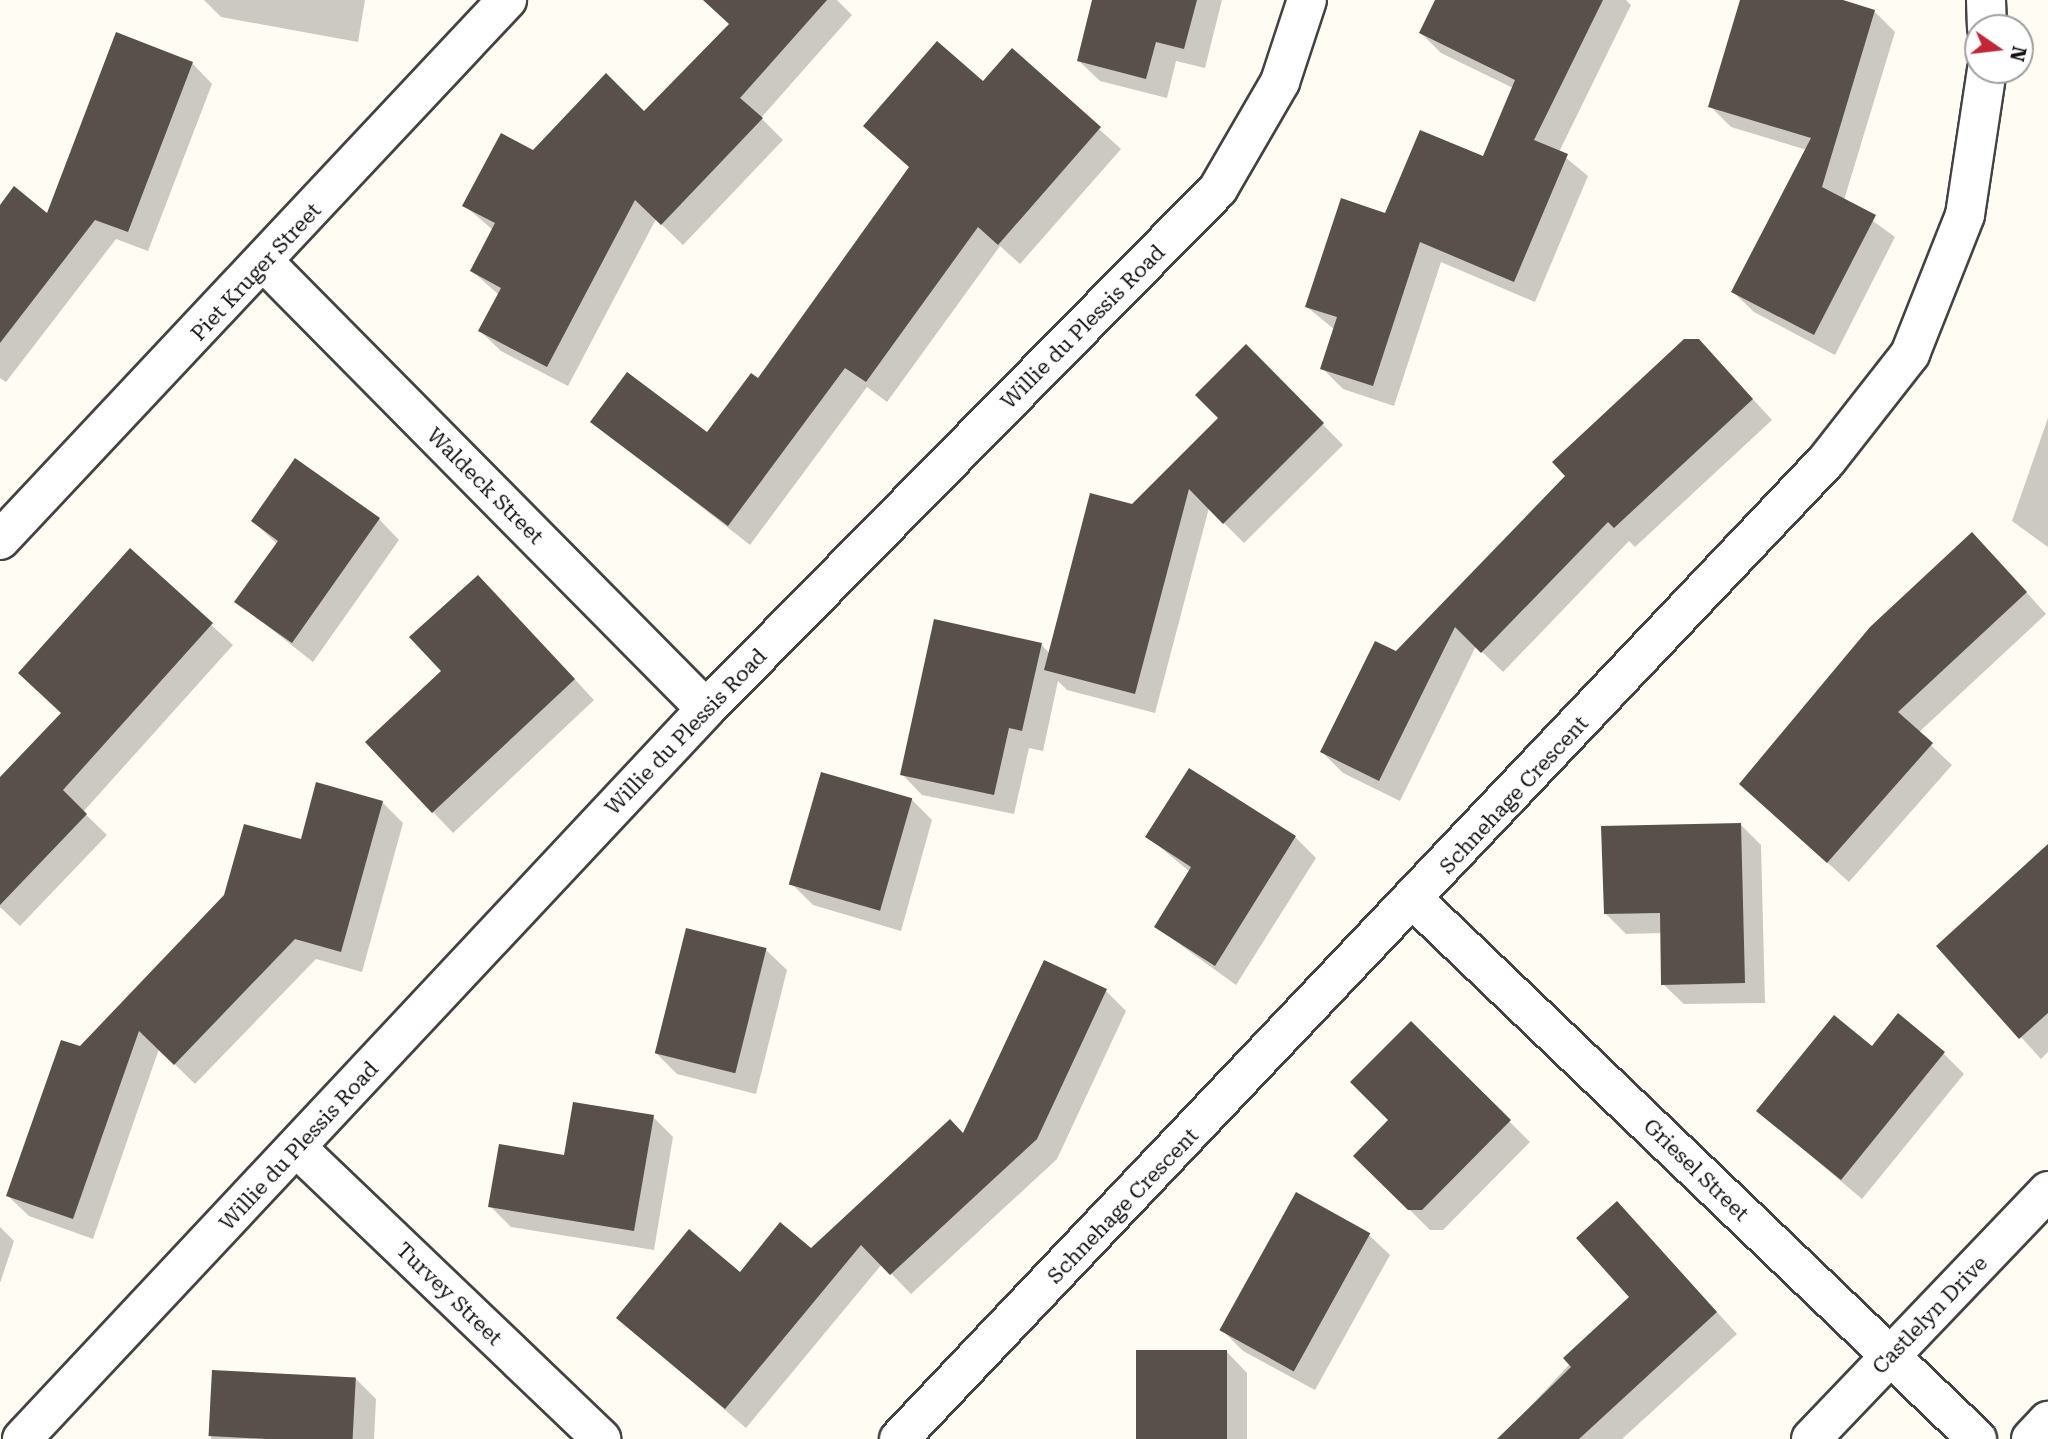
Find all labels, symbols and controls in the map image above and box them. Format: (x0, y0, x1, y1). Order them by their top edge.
north arrow (1964, 14, 2034, 84)
text: N (2005, 44, 2031, 64)
street label: Piet Kruger Street (186, 198, 326, 346)
street label: Willie du Plessis Road (996, 240, 1170, 414)
street label: Waldeck Street (422, 423, 548, 549)
street label: Willie du Plessis Road (600, 644, 772, 820)
street label: Schnehage Crescent (1434, 711, 1594, 879)
street label: Willie du Plessis Road (214, 1056, 384, 1236)
street label: Griesel Street (1638, 1114, 1754, 1226)
street label: Schnehage Crescent (1042, 1123, 1204, 1289)
street label: Turvey Street (391, 1237, 507, 1351)
street label: Castlelyn Drive (1867, 1251, 1993, 1379)

